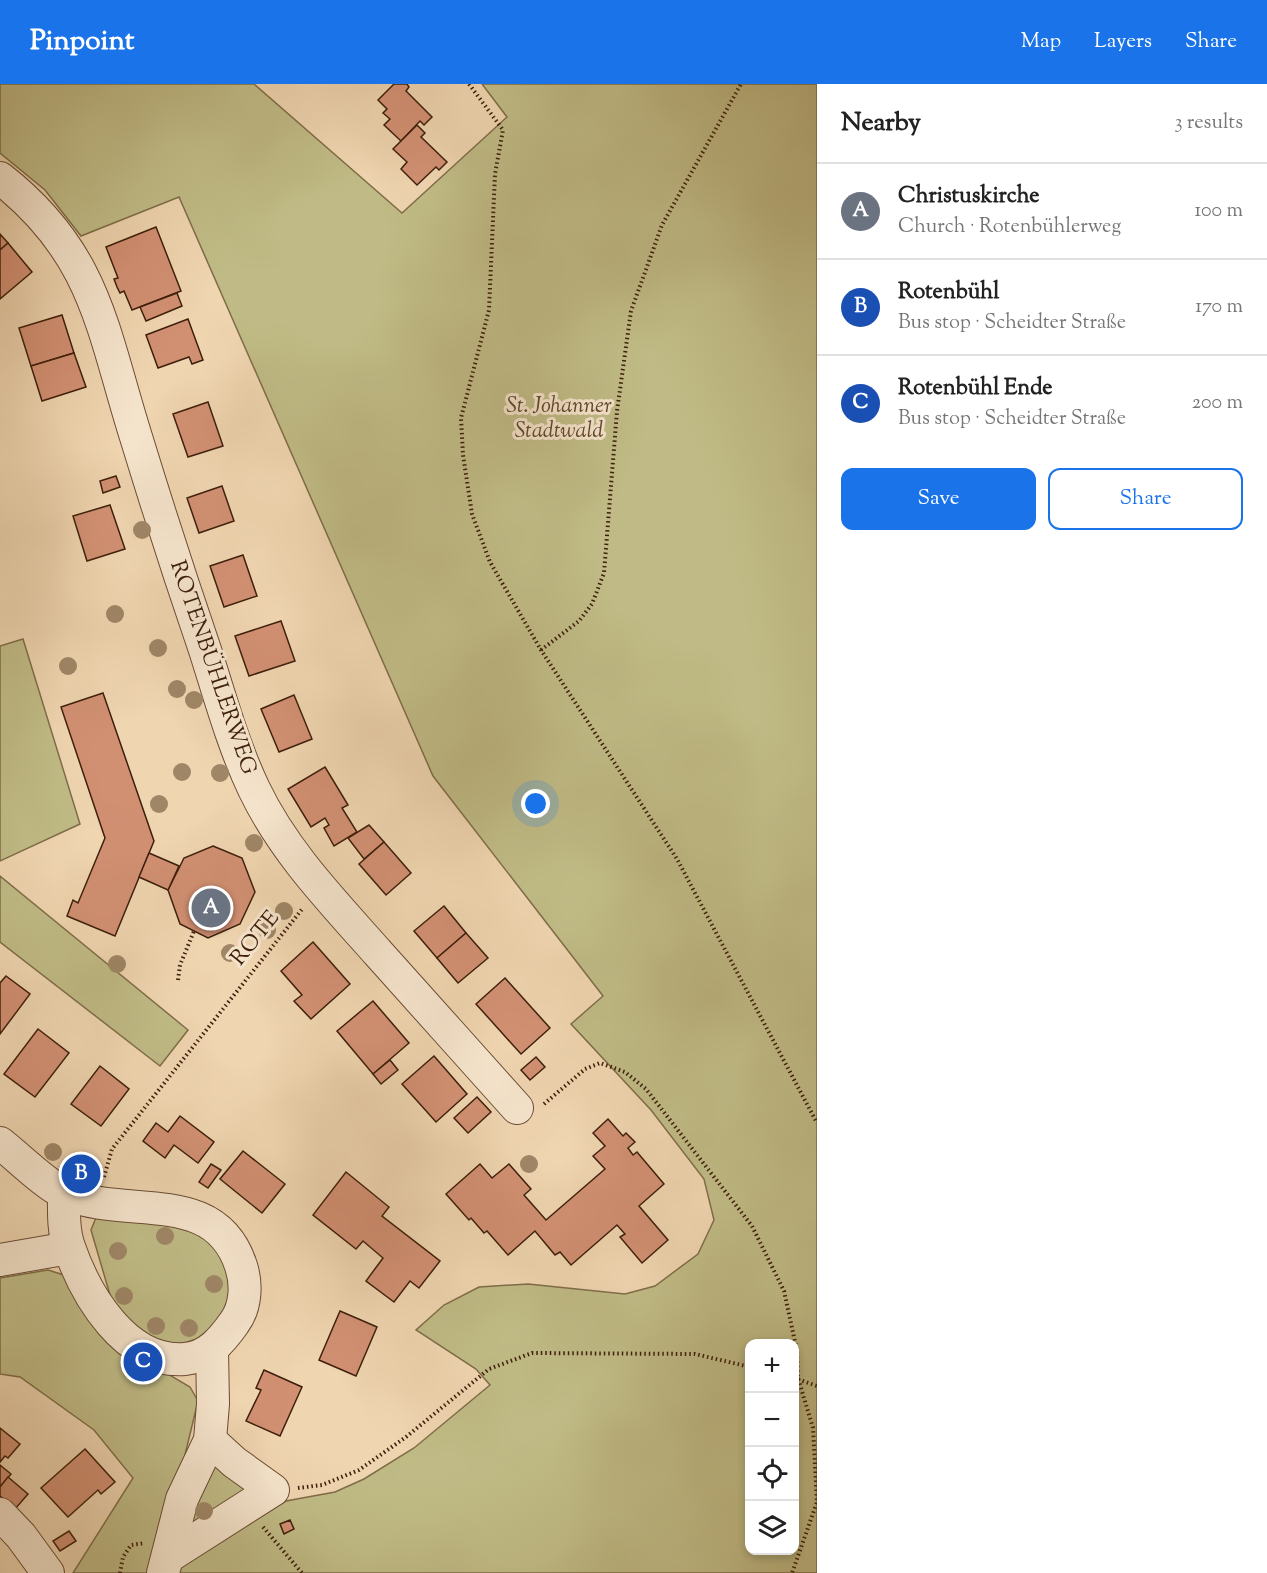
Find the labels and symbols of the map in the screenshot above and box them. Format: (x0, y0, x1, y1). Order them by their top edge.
park label: St. Johanner Stadtwald (506, 391, 612, 448)
street label: ROTENBÜHLERWEG (160, 556, 265, 779)
your location (521, 789, 550, 818)
pin: A (192, 886, 230, 930)
street label: ROTE (224, 905, 288, 973)
pin: B (62, 1152, 100, 1196)
pin: C (124, 1340, 162, 1384)

